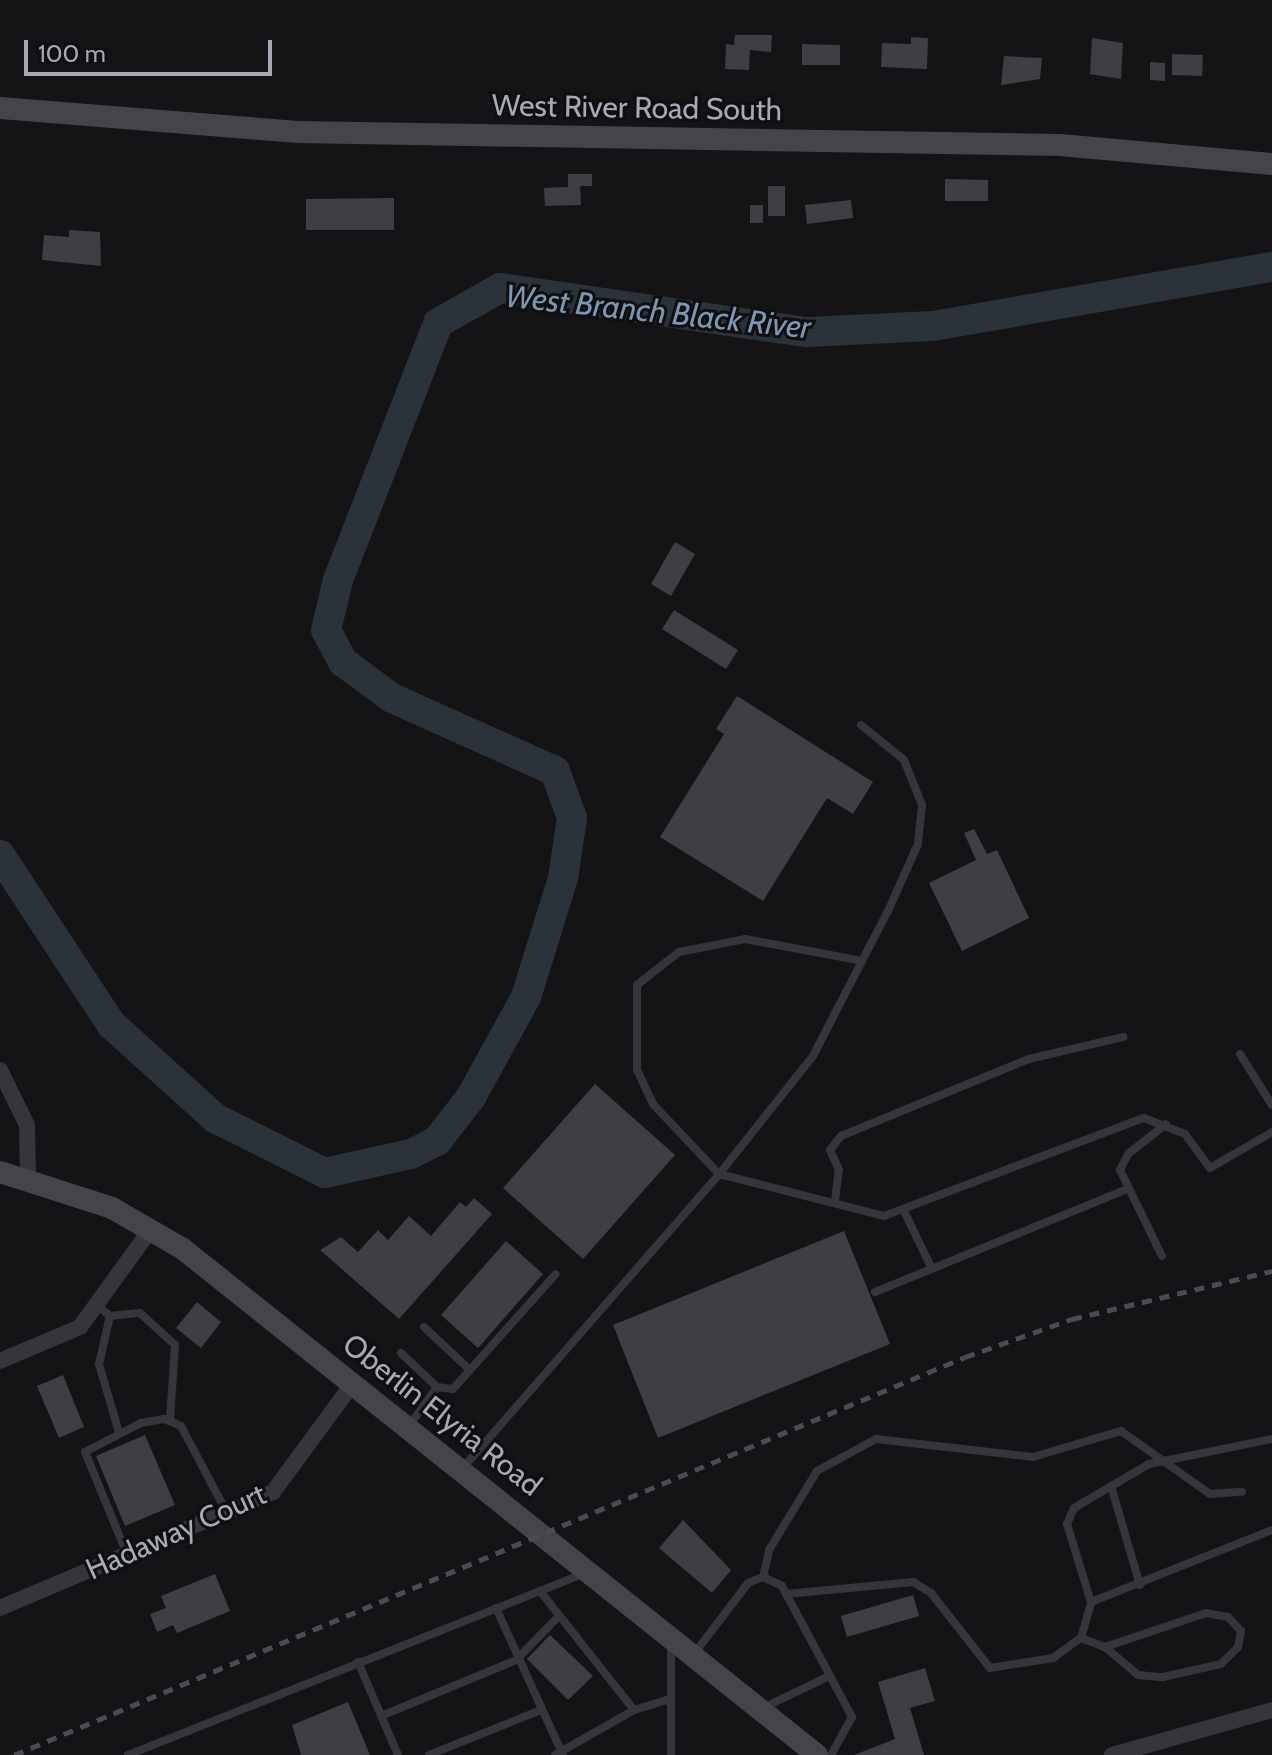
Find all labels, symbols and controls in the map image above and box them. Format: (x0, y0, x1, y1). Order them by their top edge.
scale bar (28, 24, 276, 74)
text: 100 m (38, 39, 106, 68)
street label: West River Road South (492, 87, 782, 129)
water label: West Branch Black River (503, 277, 813, 347)
street label: Oberlin Elyria Road (336, 1326, 548, 1504)
street label: Hadaway Court (80, 1476, 272, 1588)

